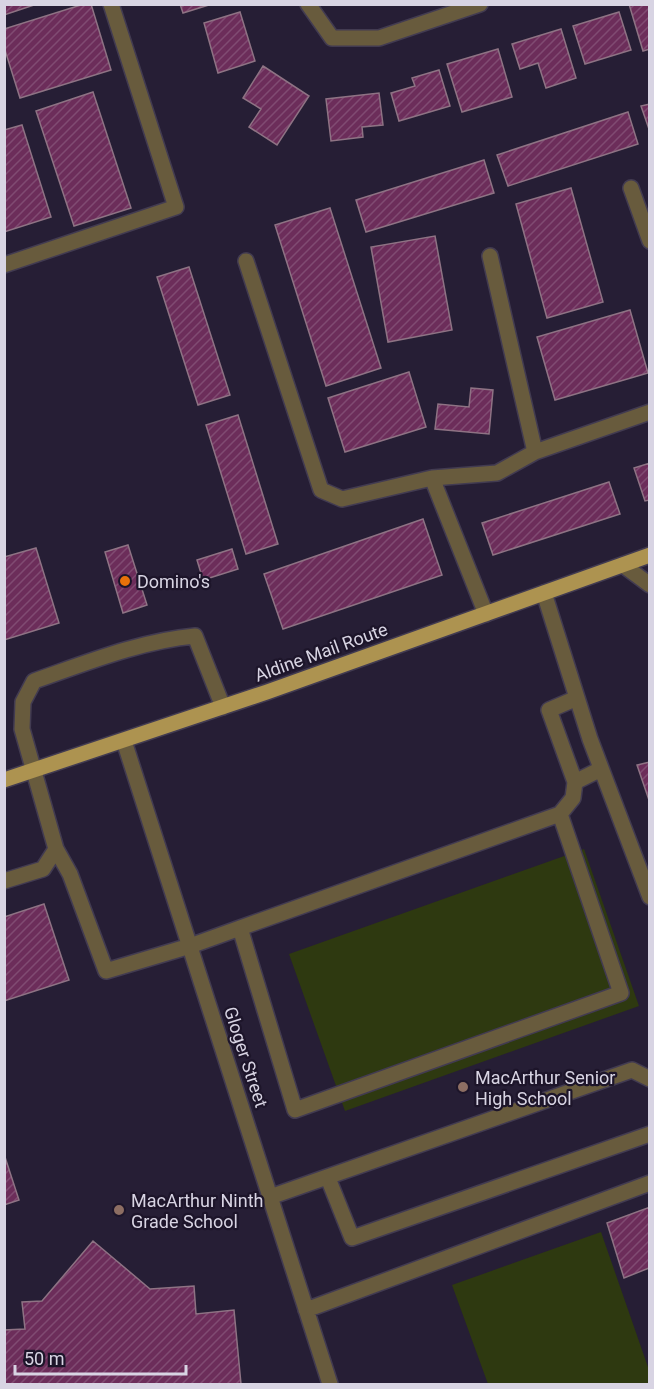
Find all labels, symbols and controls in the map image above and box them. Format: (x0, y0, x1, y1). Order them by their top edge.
place label: Domino's (137, 571, 210, 592)
marker: Domino's (118, 574, 132, 588)
street label: Aldine Mail Route (252, 618, 390, 686)
street label: Gloger Street (220, 1004, 272, 1110)
place label: MacArthur Senior High School (475, 1067, 615, 1109)
marker: MacArthur Senior High School (456, 1080, 470, 1094)
place label: MacArthur Ninth Grade School (131, 1190, 263, 1232)
marker: MacArthur Ninth Grade School (112, 1203, 126, 1217)
scale bar (15, 1338, 186, 1376)
text: 50 m (24, 1348, 64, 1369)

